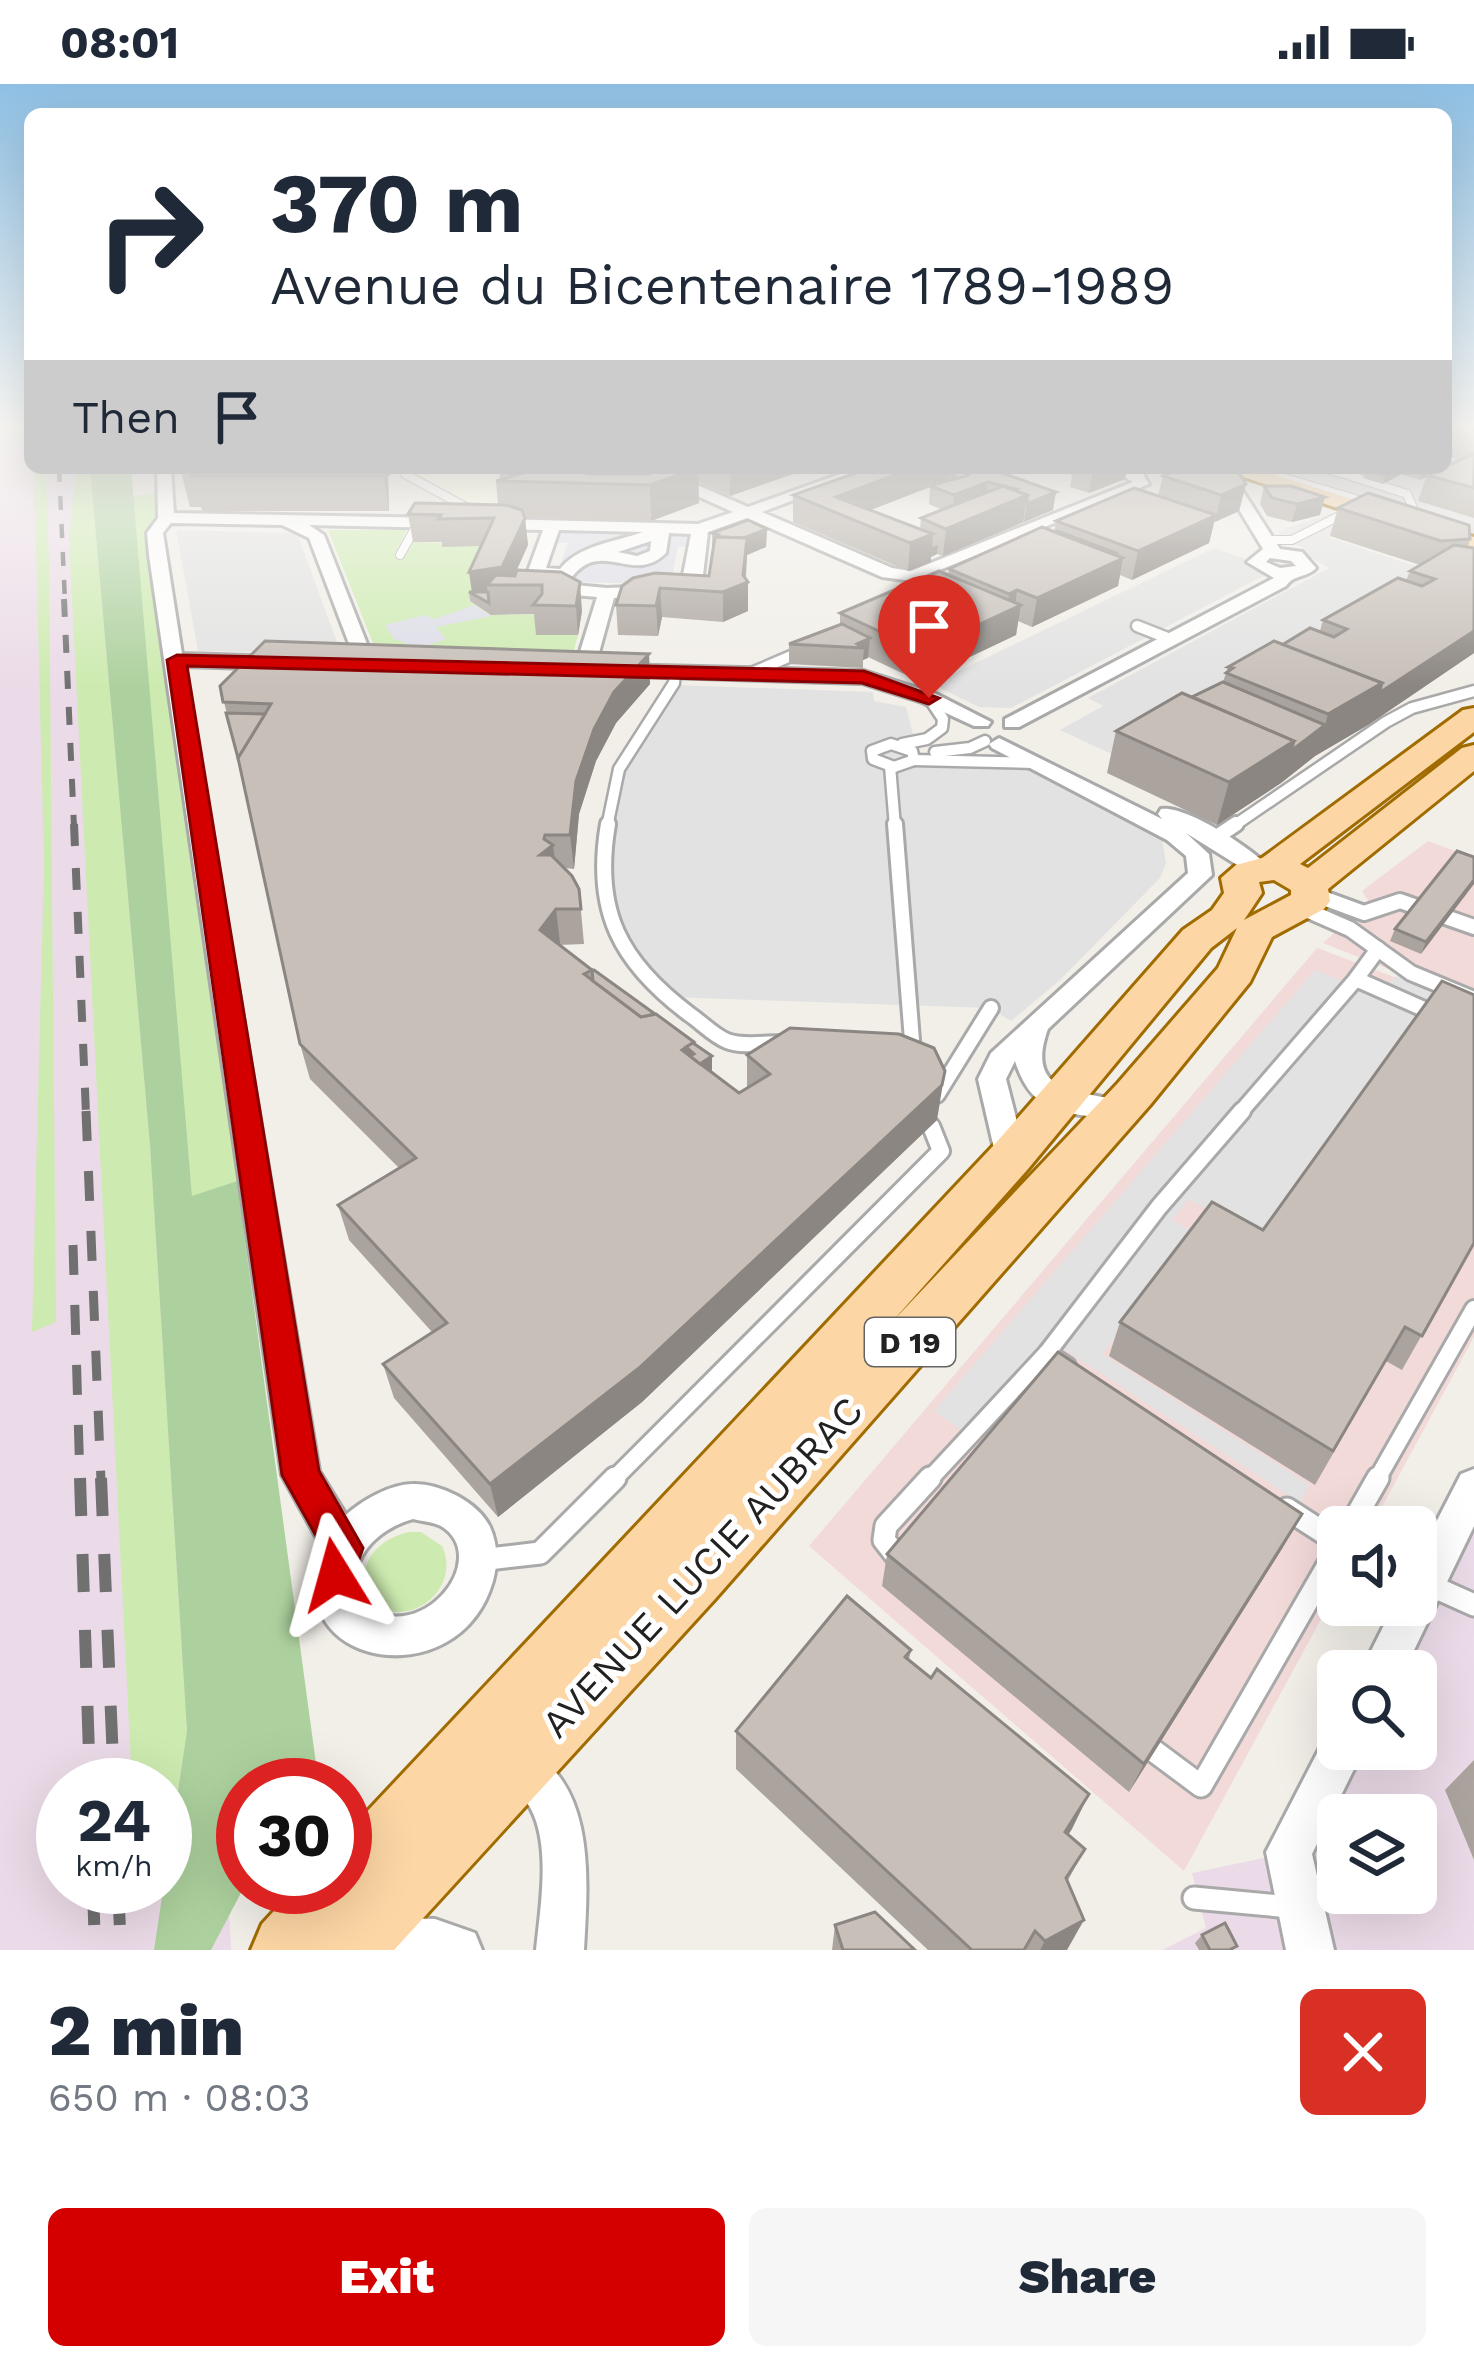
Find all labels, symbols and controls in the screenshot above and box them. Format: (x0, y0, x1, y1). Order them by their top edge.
text: 08:01 (60, 16, 179, 69)
text: 370 m (270, 154, 524, 252)
icon: right (72, 156, 228, 312)
text: Avenue du Bicentenaire 1789-1989 (270, 254, 1174, 317)
icon: arrive (204, 384, 270, 450)
text: Then (72, 391, 180, 444)
pin (878, 575, 980, 698)
icon: arrive (896, 593, 962, 659)
road number: D 19 (865, 1318, 955, 1366)
street label: AVENUE LUCIE AUBRAC (533, 1388, 871, 1746)
map controls (1317, 1506, 1437, 1914)
button: sound (1317, 1506, 1437, 1626)
position arrow (272, 1512, 398, 1638)
button: search (1317, 1650, 1437, 1770)
speed limit sign: 30 (216, 1758, 372, 1914)
text: 24 (77, 1785, 151, 1856)
button: layers (1317, 1794, 1437, 1914)
text: km/h (75, 1848, 153, 1883)
text: 2 min (48, 1988, 244, 2072)
button: close (1300, 1989, 1426, 2115)
text: 650 m · 08:03 (48, 2075, 311, 2120)
button: Exit (48, 2208, 725, 2346)
button: Share (749, 2208, 1426, 2346)

